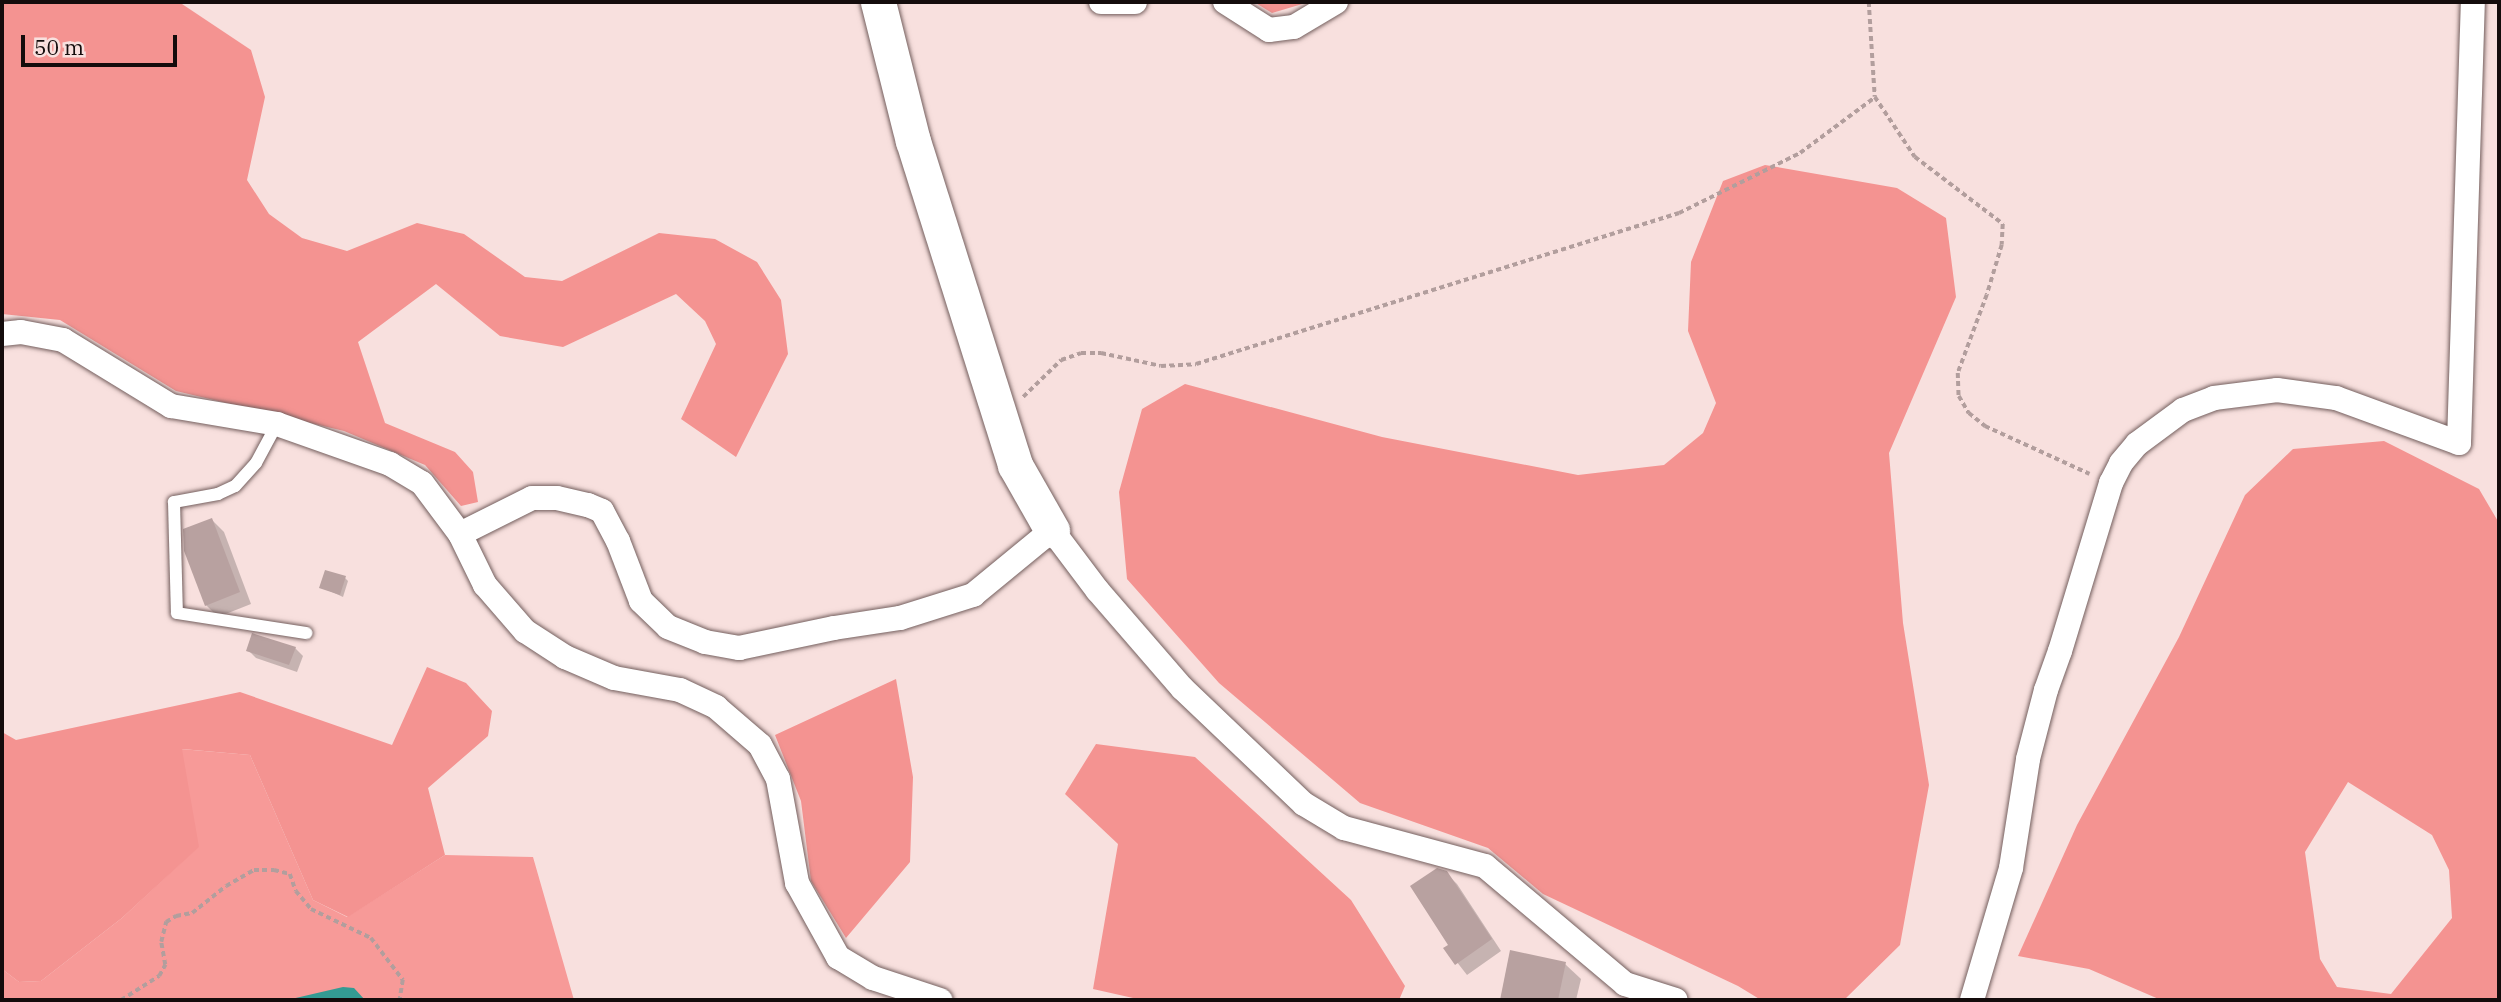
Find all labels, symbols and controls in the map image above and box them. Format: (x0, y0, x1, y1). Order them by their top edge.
scale bar (24, 21, 180, 65)
text: 50 m (34, 33, 84, 61)

